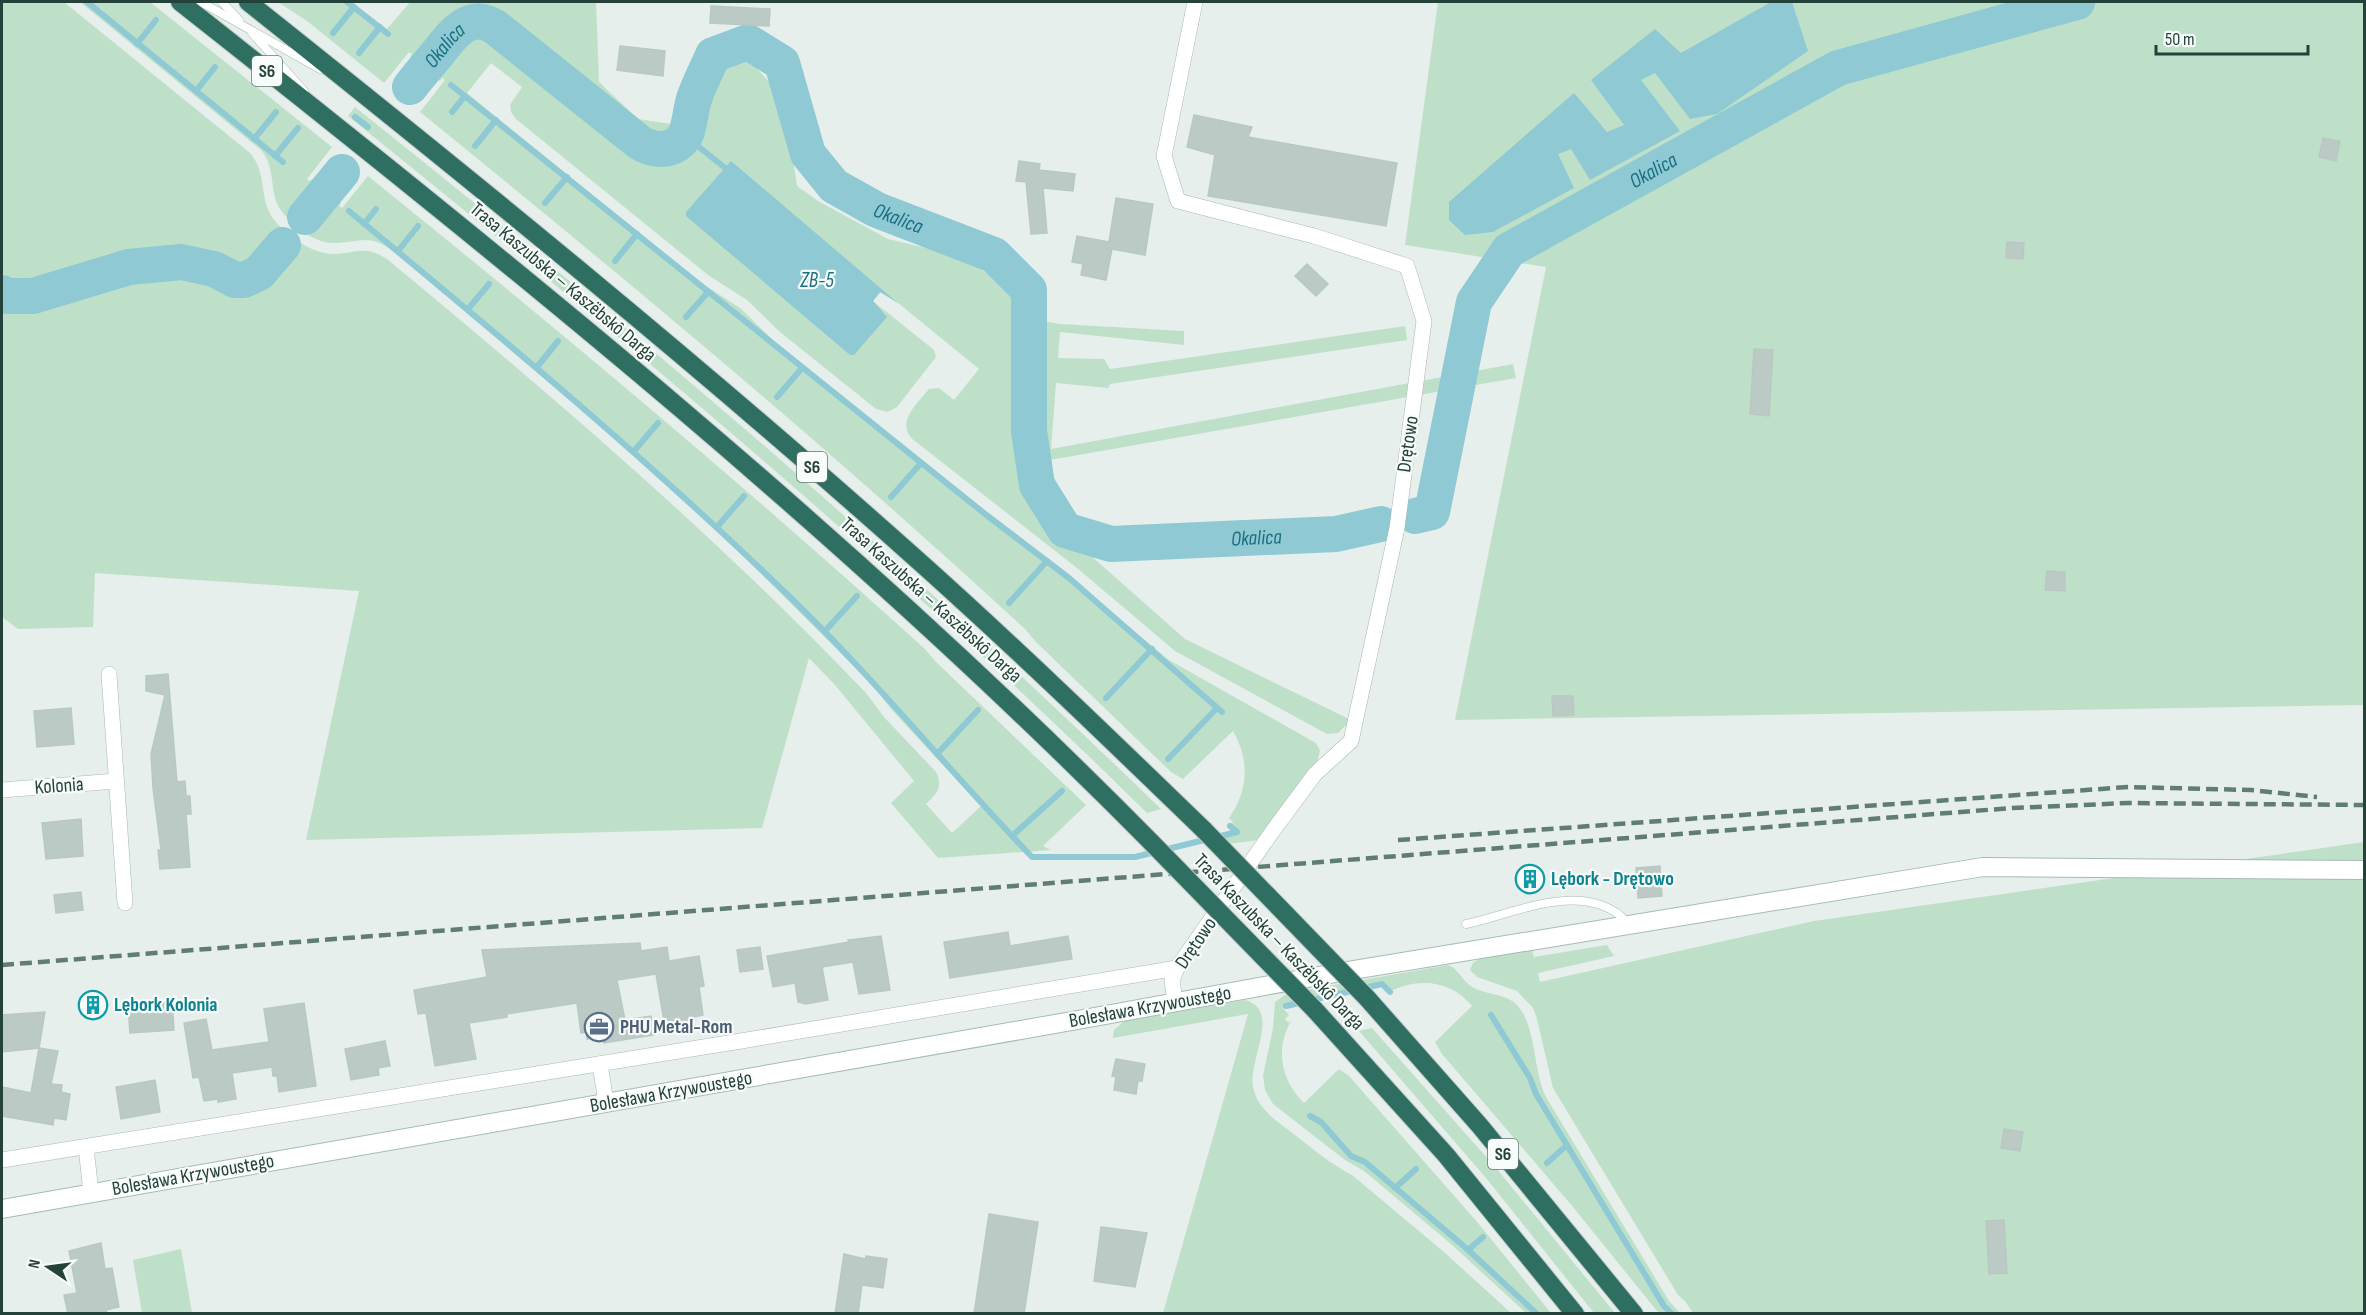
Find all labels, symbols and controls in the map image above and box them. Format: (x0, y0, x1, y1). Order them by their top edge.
water label: Okalica (419, 17, 470, 73)
scale bar (2156, 18, 2308, 56)
text: 50 m (2165, 29, 2195, 50)
road number: S6 (252, 56, 282, 86)
water label: Okalica (1625, 147, 1682, 194)
street label: Trasa Kaszubska – Kaszëbskô Darga (465, 197, 661, 367)
water label: Okalica (870, 197, 927, 239)
water label: ZB-5 (799, 268, 834, 293)
street label: Drętowo (1392, 414, 1424, 474)
road number: S6 (797, 452, 827, 482)
street label: Trasa Kaszubska – Kaszëbskô Darga (835, 512, 1027, 688)
water label: Okalica (1230, 524, 1283, 551)
street label: Kolonia (34, 772, 84, 800)
street label: Trasa Kaszubska – Kaszëbskô Darga (1188, 849, 1370, 1035)
building icon: Lębork - Drętowo (1514, 863, 1546, 895)
place label: Lębork - Drętowo (1551, 867, 1674, 891)
street label: Drętowo (1170, 913, 1222, 973)
street label: Bolesława Krzywoustego (1067, 981, 1233, 1033)
building icon: Lębork Kolonia (77, 989, 109, 1021)
place label: Lębork Kolonia (114, 993, 218, 1017)
office icon: PHU Metal-Rom (583, 1011, 615, 1043)
place label: PHU Metal-Rom (620, 1015, 732, 1039)
street label: Bolesława Krzywoustego (588, 1066, 754, 1118)
road number: S6 (1488, 1139, 1518, 1169)
street label: Bolesława Krzywoustego (110, 1149, 276, 1201)
north arrow (18, 1237, 78, 1297)
text: N (25, 1258, 45, 1270)

